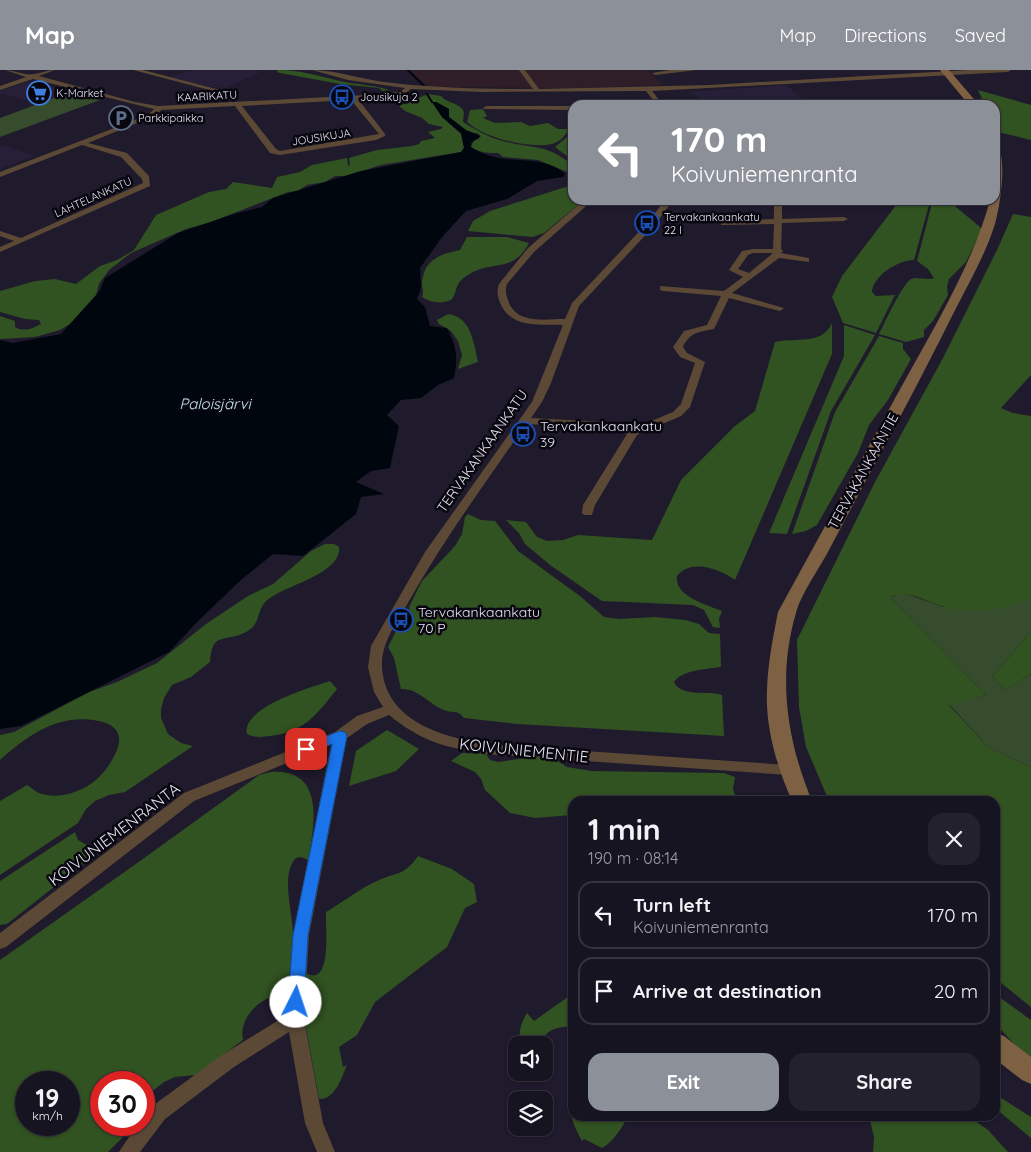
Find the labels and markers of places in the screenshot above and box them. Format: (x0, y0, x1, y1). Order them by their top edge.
supermarket icon: K-Market (26, 80, 52, 106)
bus stop icon: Jousikuja 2 (329, 84, 355, 110)
place label: K-Market (56, 86, 104, 100)
place label: Jousikuja 2 (360, 90, 418, 104)
parking icon: Parkkipaikka (108, 105, 134, 131)
place label: Parkkipaikka (138, 111, 204, 125)
bus stop icon: Tervakankaankatu 22 I (634, 210, 660, 236)
place label: Tervakankaankatu 22 I (664, 210, 760, 237)
place label: Tervakankaankatu 39 (540, 417, 662, 451)
bus stop icon: Tervakankaankatu 39 (510, 421, 536, 447)
place label: Tervakankaankatu 70 P (418, 603, 540, 637)
bus stop icon: Tervakankaankatu 70 P (388, 607, 414, 633)
pin (285, 728, 327, 770)

